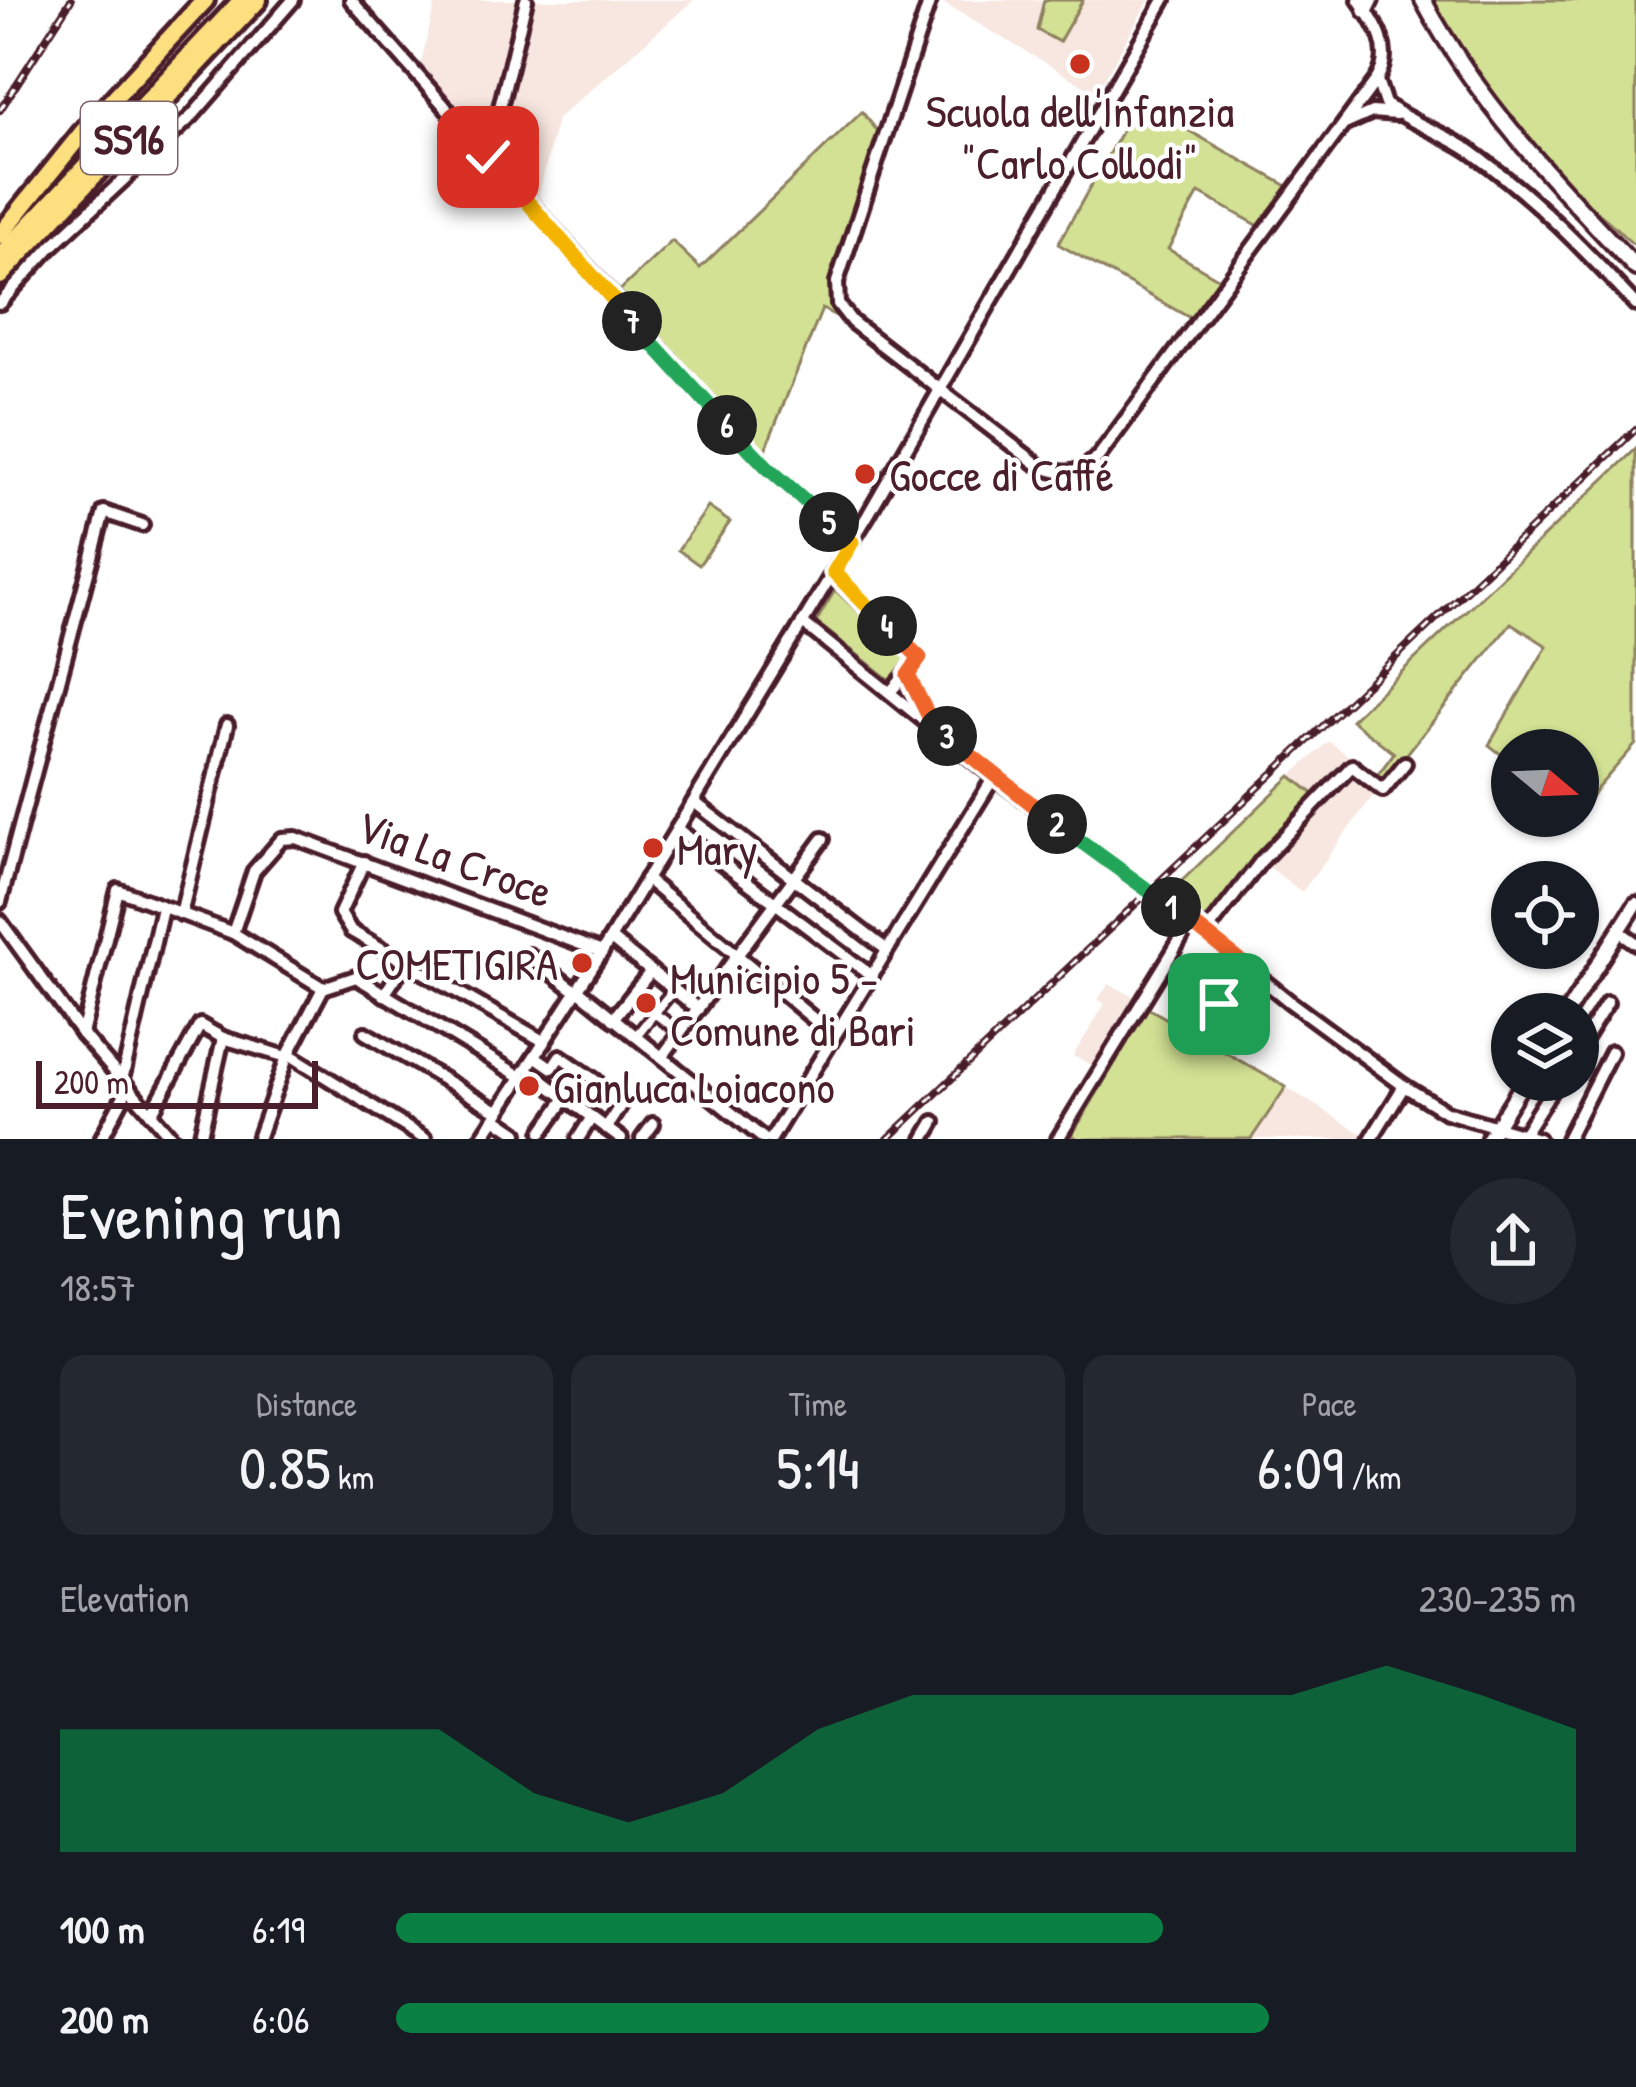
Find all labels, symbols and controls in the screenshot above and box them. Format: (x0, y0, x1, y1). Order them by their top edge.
marker: Scuola dell'Infanzia "Carlo Collodi" (1067, 51, 1093, 77)
place label: Scuola dell'Infanzia "Carlo Collodi" (926, 80, 1234, 193)
road number: SS16 (81, 102, 177, 174)
pin (437, 106, 539, 208)
icon: check (455, 124, 521, 190)
pin: 7 (602, 291, 662, 351)
text: 7 (624, 299, 640, 343)
pin: 6 (697, 395, 757, 455)
text: 6 (720, 403, 734, 447)
place label: Gocce di Caffé (889, 444, 1114, 505)
marker: Gocce di Caffé (852, 461, 878, 487)
pin: 5 (799, 492, 859, 552)
text: 5 (822, 500, 836, 544)
pin: 4 (857, 596, 917, 656)
text: 4 (881, 604, 893, 648)
pin: 3 (917, 706, 977, 766)
text: 3 (940, 714, 954, 758)
north arrow (1491, 729, 1599, 837)
map controls (1491, 729, 1599, 1101)
pin: 2 (1027, 794, 1087, 854)
street label: Via La Croce (349, 795, 561, 922)
text: 2 (1049, 802, 1065, 846)
place label: Mary (677, 818, 758, 879)
marker: Mary (640, 835, 666, 861)
button: locate (1491, 861, 1599, 969)
pin: 1 (1141, 877, 1201, 937)
text: 1 (1165, 885, 1177, 929)
place label: COMETIGIRA (355, 933, 558, 994)
place label: Municipio 5 - Comune di Bari (670, 947, 916, 1060)
marker: COMETIGIRA (569, 950, 595, 976)
pin (1168, 953, 1270, 1055)
icon: arrive (1186, 971, 1252, 1037)
marker: Municipio 5 - Comune di Bari (633, 990, 659, 1016)
button: layers (1491, 993, 1599, 1101)
scale bar (36, 1055, 318, 1108)
place label: Gianluca Loiacono (553, 1056, 835, 1117)
text: 200 m (54, 1060, 129, 1104)
marker: Gianluca Loiacono (516, 1073, 542, 1099)
text: Evening run (60, 1170, 342, 1260)
button: share (1450, 1178, 1576, 1304)
text: 18:57 (60, 1260, 136, 1313)
text: Distance (256, 1382, 357, 1426)
text: Time (789, 1382, 847, 1426)
text: Pace (1302, 1382, 1357, 1426)
text: 0.85 (239, 1426, 330, 1508)
text: 5:14 (776, 1426, 860, 1508)
text: 6:09 (1257, 1426, 1344, 1508)
text: km (330, 1455, 374, 1499)
text: /km (1344, 1455, 1402, 1499)
text: Elevation (60, 1571, 190, 1624)
text: 230–235 m (1419, 1571, 1576, 1624)
text: 100 m (60, 1902, 145, 1955)
text: 6:19 (252, 1902, 305, 1955)
text: 200 m (60, 1992, 149, 2045)
text: 6:06 (252, 1992, 310, 2045)

